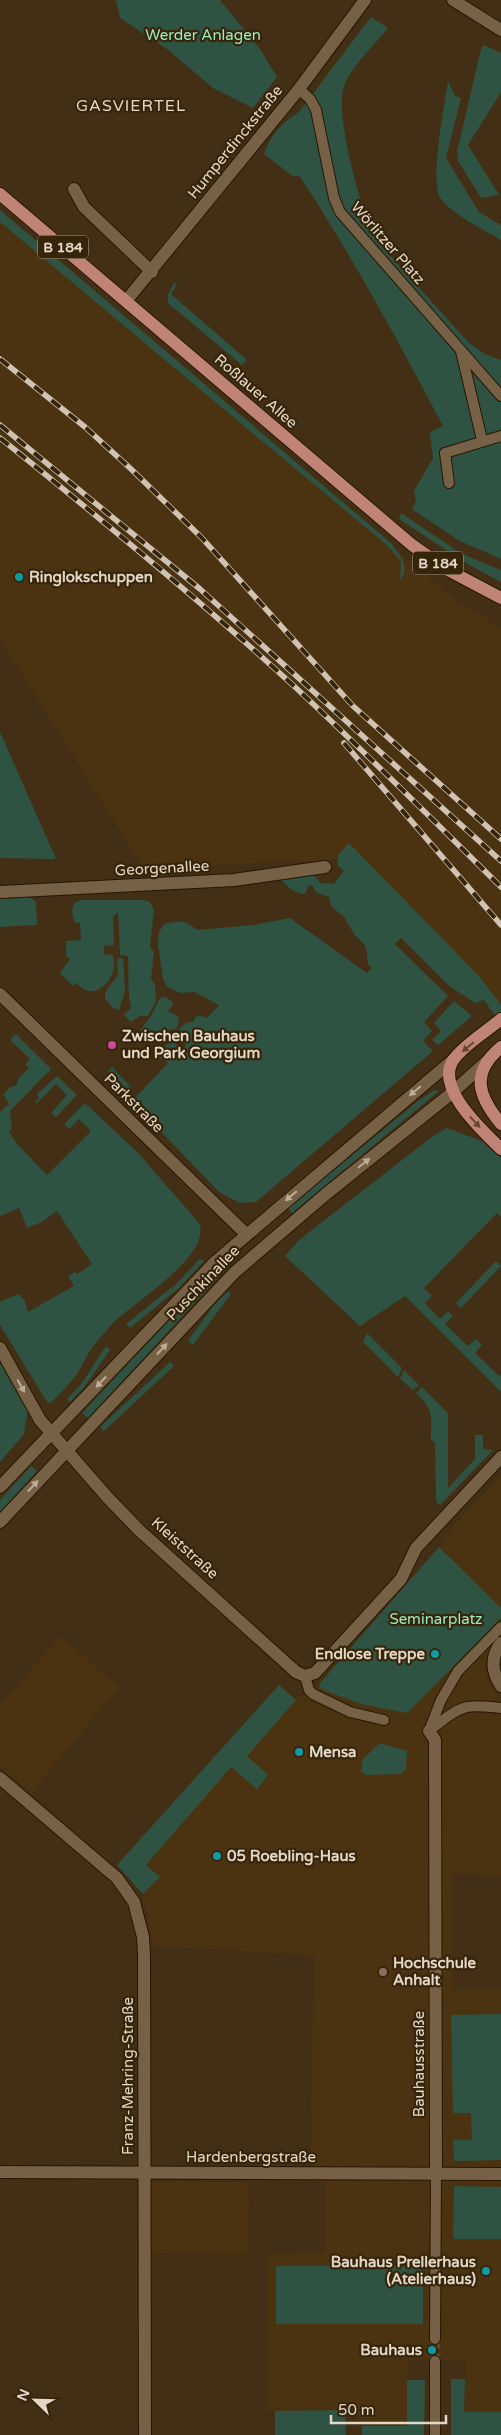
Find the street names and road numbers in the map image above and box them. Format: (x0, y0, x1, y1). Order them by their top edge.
street label: Humperdinckstraße (184, 82, 286, 202)
street label: Wörlitzer Platz (347, 198, 429, 288)
road number: B 184 (38, 236, 88, 258)
street label: Roßlauer Allee (211, 350, 301, 432)
road number: B 184 (413, 552, 463, 574)
street label: Georgenallee (114, 857, 210, 879)
street label: Parkstraße (101, 1070, 167, 1136)
street label: Puschkinallee (163, 1242, 243, 1324)
street label: Kleiststraße (148, 1513, 222, 1583)
street label: Franz-Mehring-Straße (119, 1997, 137, 2155)
street label: Bauhausstraße (410, 2011, 428, 2117)
street label: Hardenbergstraße (186, 2148, 316, 2166)

